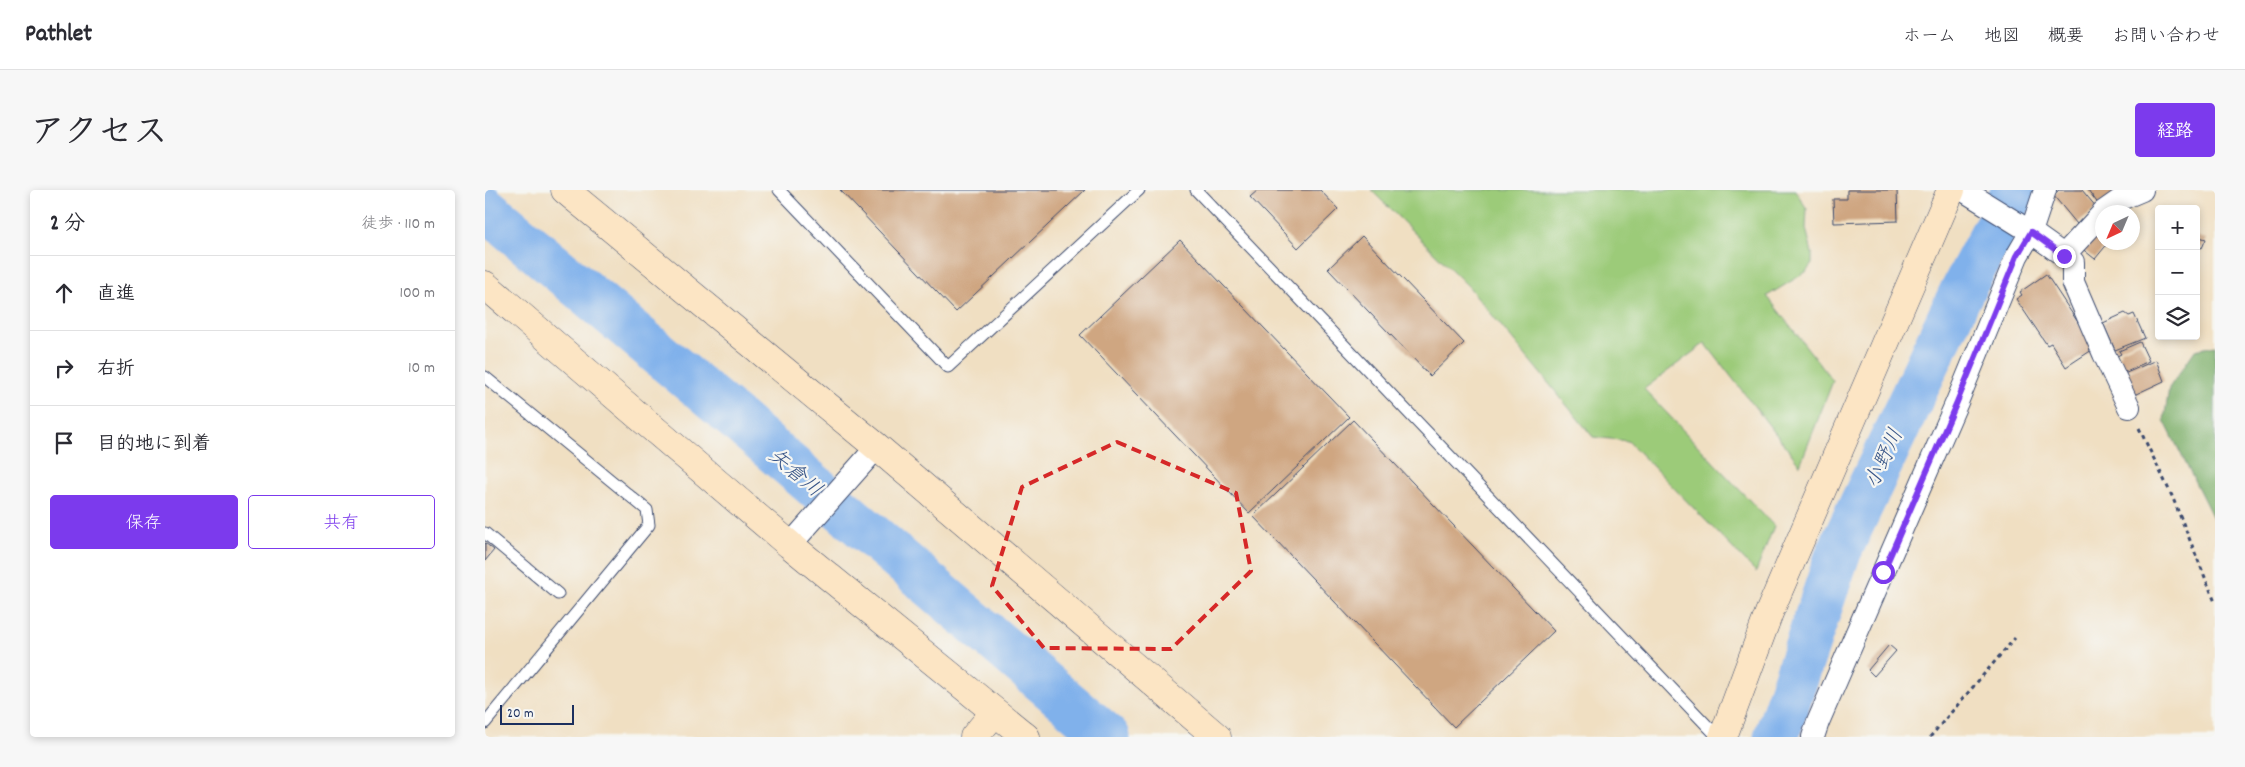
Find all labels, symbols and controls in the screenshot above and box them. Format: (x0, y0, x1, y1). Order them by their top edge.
text: Pathlet (25, 18, 92, 52)
text: ホーム (1903, 25, 1956, 50)
text: 地図 (1984, 25, 2020, 50)
text: 概要 (2048, 25, 2084, 50)
text: お問い合わせ (2112, 25, 2220, 50)
button: 経路 (2135, 103, 2215, 157)
text: アクセス (30, 110, 168, 160)
north arrow (2095, 205, 2140, 250)
map controls (2155, 205, 2200, 340)
button: + (2155, 205, 2200, 250)
text: 2 分 (50, 210, 85, 240)
text: 徒歩 · 110 m (362, 213, 435, 236)
route end (2053, 245, 2076, 268)
button: − (2155, 250, 2200, 295)
icon: ahead (50, 279, 78, 307)
text: 直進 (97, 282, 135, 309)
text: 100 m (399, 282, 435, 305)
button: layers (2155, 295, 2200, 340)
icon: right (50, 354, 78, 382)
text: 右折 (97, 357, 135, 384)
text: 10 m (408, 357, 435, 380)
water label: 小野川 (1859, 424, 1913, 494)
icon: arrive (50, 429, 78, 457)
text: 目的地に到着 (97, 432, 211, 459)
water label: 矢倉川 (760, 443, 828, 506)
button: 保存 (50, 495, 238, 549)
button: 共有 (248, 495, 435, 549)
route start (1872, 561, 1895, 584)
scale bar (500, 702, 574, 725)
text: 20 m (507, 704, 534, 724)

